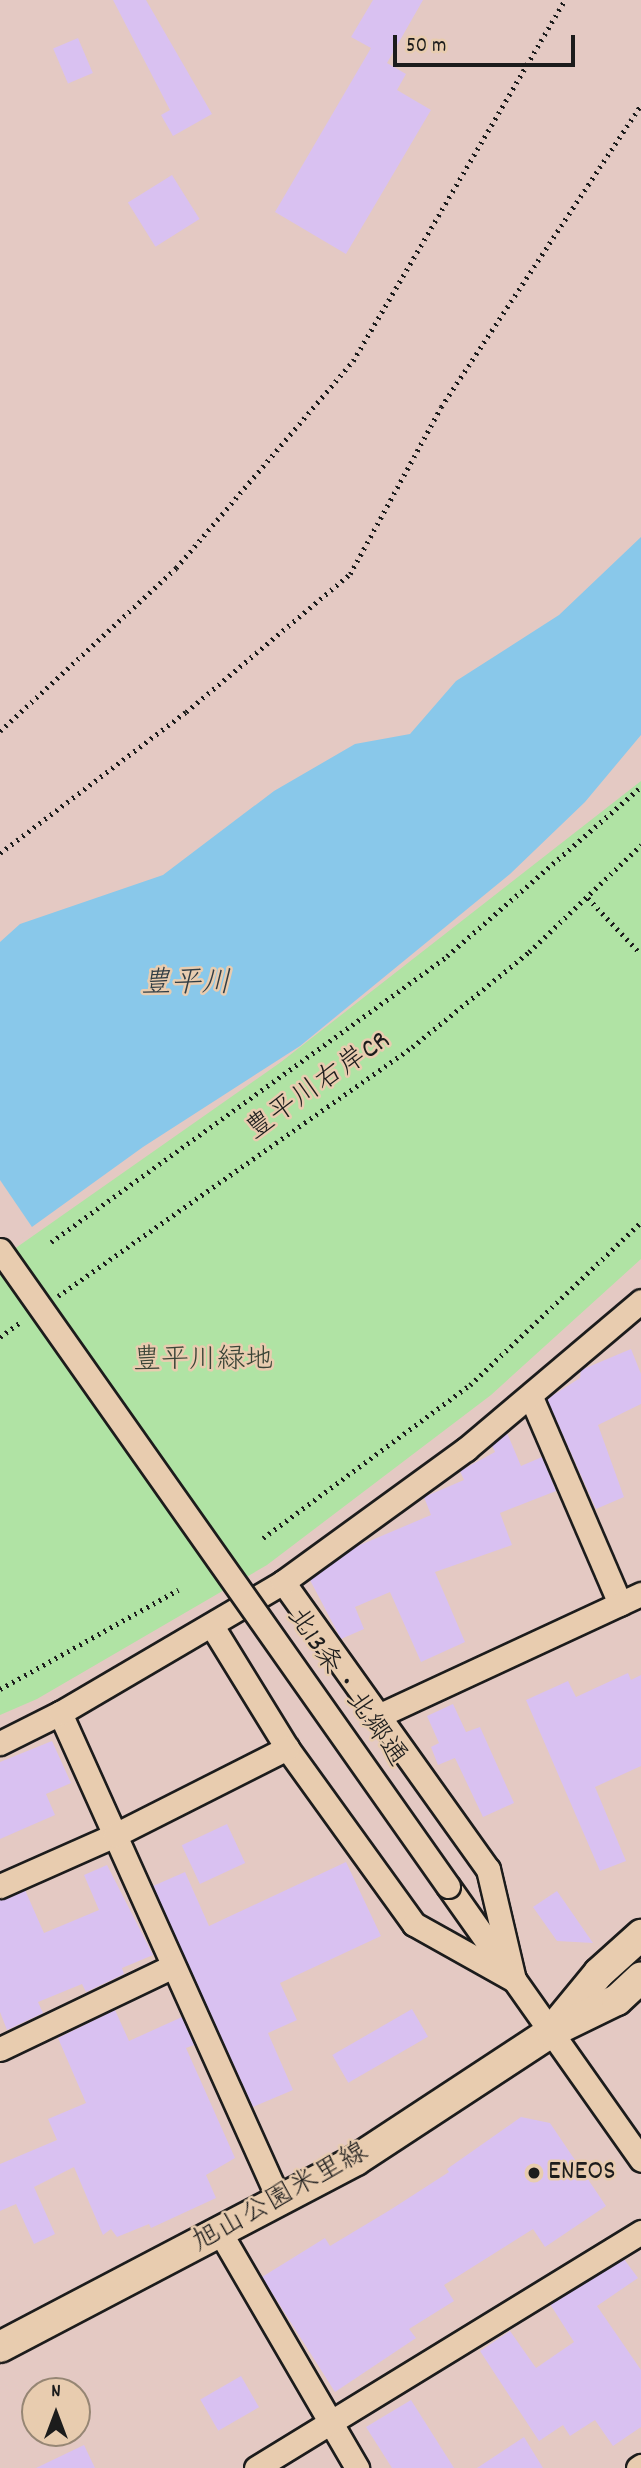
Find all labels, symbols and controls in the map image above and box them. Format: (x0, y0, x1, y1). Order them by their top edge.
scale bar (396, 21, 578, 65)
text: 50 m (406, 32, 446, 62)
water label: 豊平川 (141, 968, 231, 1004)
street label: 豊平川右岸CR (241, 1025, 397, 1149)
park label: 豊平川緑地 (133, 1345, 273, 1379)
street label: 北13条・北郷通 (278, 1602, 412, 1774)
street label: 旭山公園米里線 (187, 2137, 375, 2261)
place label: ENEOS (548, 2156, 616, 2190)
marker: ENEOS (526, 2165, 542, 2181)
north arrow (21, 2377, 91, 2447)
text: N (51, 2379, 61, 2406)

